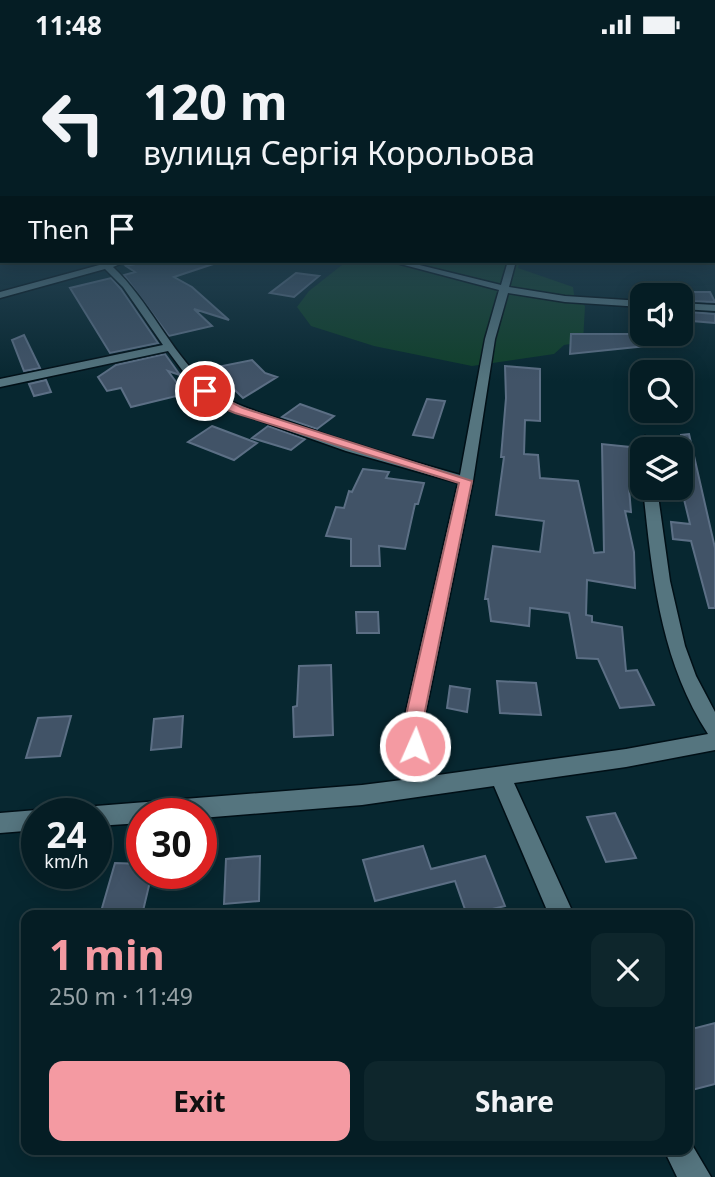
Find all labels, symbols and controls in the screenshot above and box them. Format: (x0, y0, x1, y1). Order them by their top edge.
text: 11:48 (35, 7, 102, 43)
text: 120 m (143, 68, 288, 134)
icon: left (28, 77, 119, 168)
text: вулиця Сергія Корольова (143, 131, 535, 174)
icon: arrive (103, 210, 141, 248)
text: Then (28, 211, 89, 247)
map controls (630, 283, 693, 500)
button: sound (630, 283, 693, 346)
button: search (630, 360, 693, 423)
pin (175, 361, 235, 421)
icon: arrive (186, 372, 224, 410)
button: layers (630, 437, 693, 500)
position arrow (378, 709, 452, 783)
speed limit sign: 30 (126, 798, 217, 889)
text: 24 (46, 811, 87, 858)
text: km/h (44, 849, 89, 873)
text: 1 min (49, 925, 165, 982)
button: close (591, 933, 665, 1007)
text: 250 m · 11:49 (49, 980, 193, 1012)
button: Exit (49, 1061, 350, 1141)
button: Share (364, 1061, 665, 1141)

